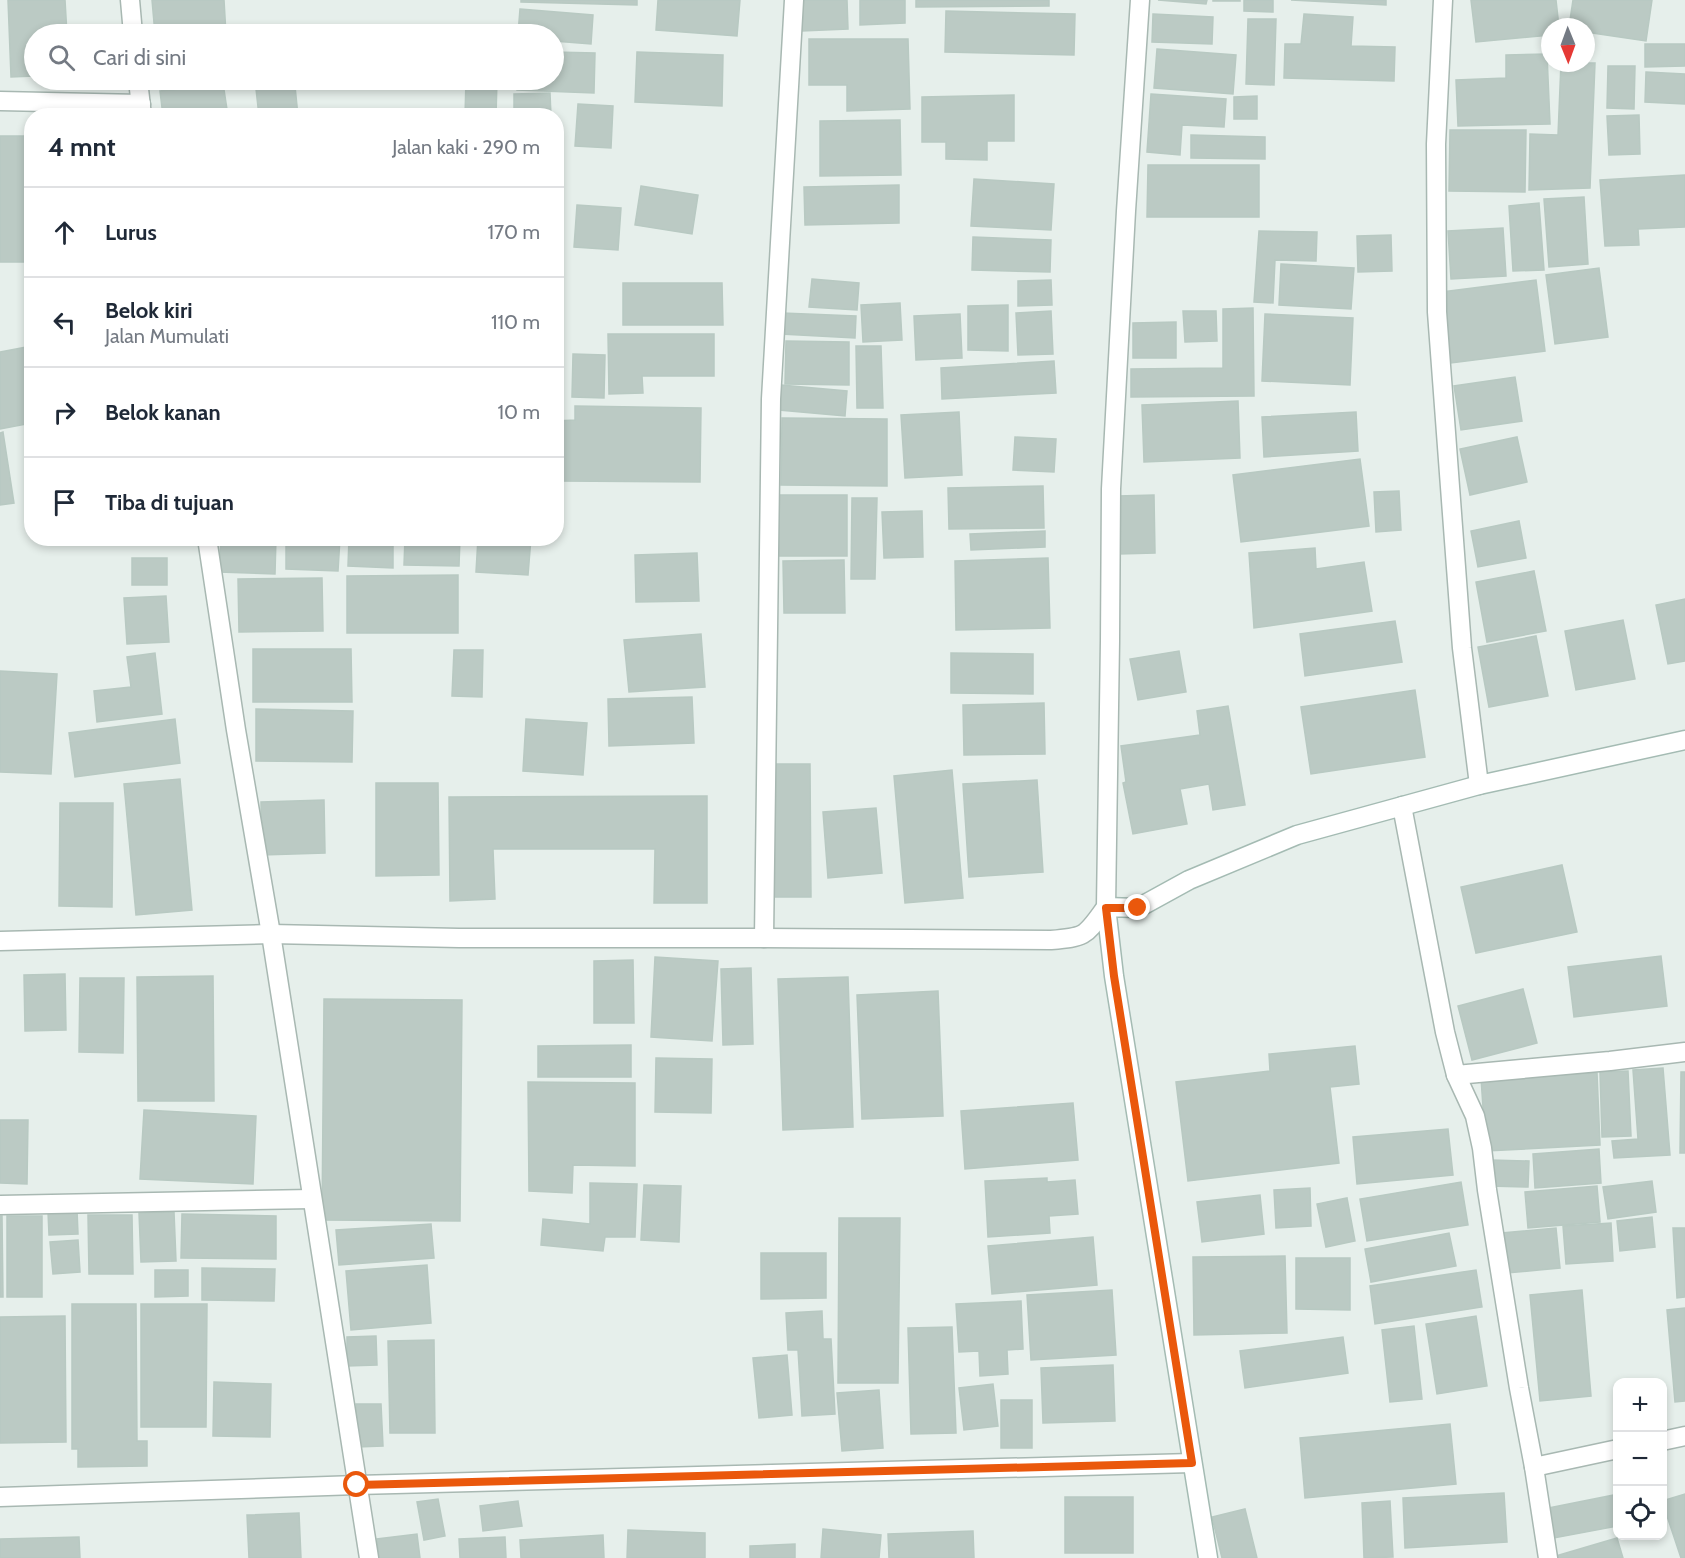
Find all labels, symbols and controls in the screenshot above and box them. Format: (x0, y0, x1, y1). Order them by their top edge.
north arrow (1541, 18, 1595, 72)
search box (24, 24, 564, 90)
icon: search (45, 41, 78, 74)
text: Cari di sini (93, 44, 186, 71)
text: 4 mnt (48, 131, 116, 163)
text: Jalan kaki · 290 m (392, 135, 540, 159)
icon: ahead (48, 216, 81, 249)
text: Lurus (105, 219, 157, 246)
text: 170 m (488, 220, 540, 244)
text: Belok kiri (105, 297, 192, 324)
icon: left (48, 306, 81, 339)
text: 110 m (491, 310, 540, 334)
text: Jalan Mumulati (105, 324, 229, 348)
icon: right (48, 396, 81, 429)
text: Belok kanan (105, 399, 221, 426)
text: 10 m (497, 400, 540, 424)
icon: arrive (48, 486, 81, 519)
text: Tiba di tujuan (105, 489, 234, 516)
route end (1124, 894, 1150, 920)
map controls (1613, 1378, 1667, 1540)
button: + (1613, 1378, 1667, 1432)
button: − (1613, 1432, 1667, 1486)
route start (343, 1471, 369, 1497)
button: locate (1613, 1486, 1667, 1540)

